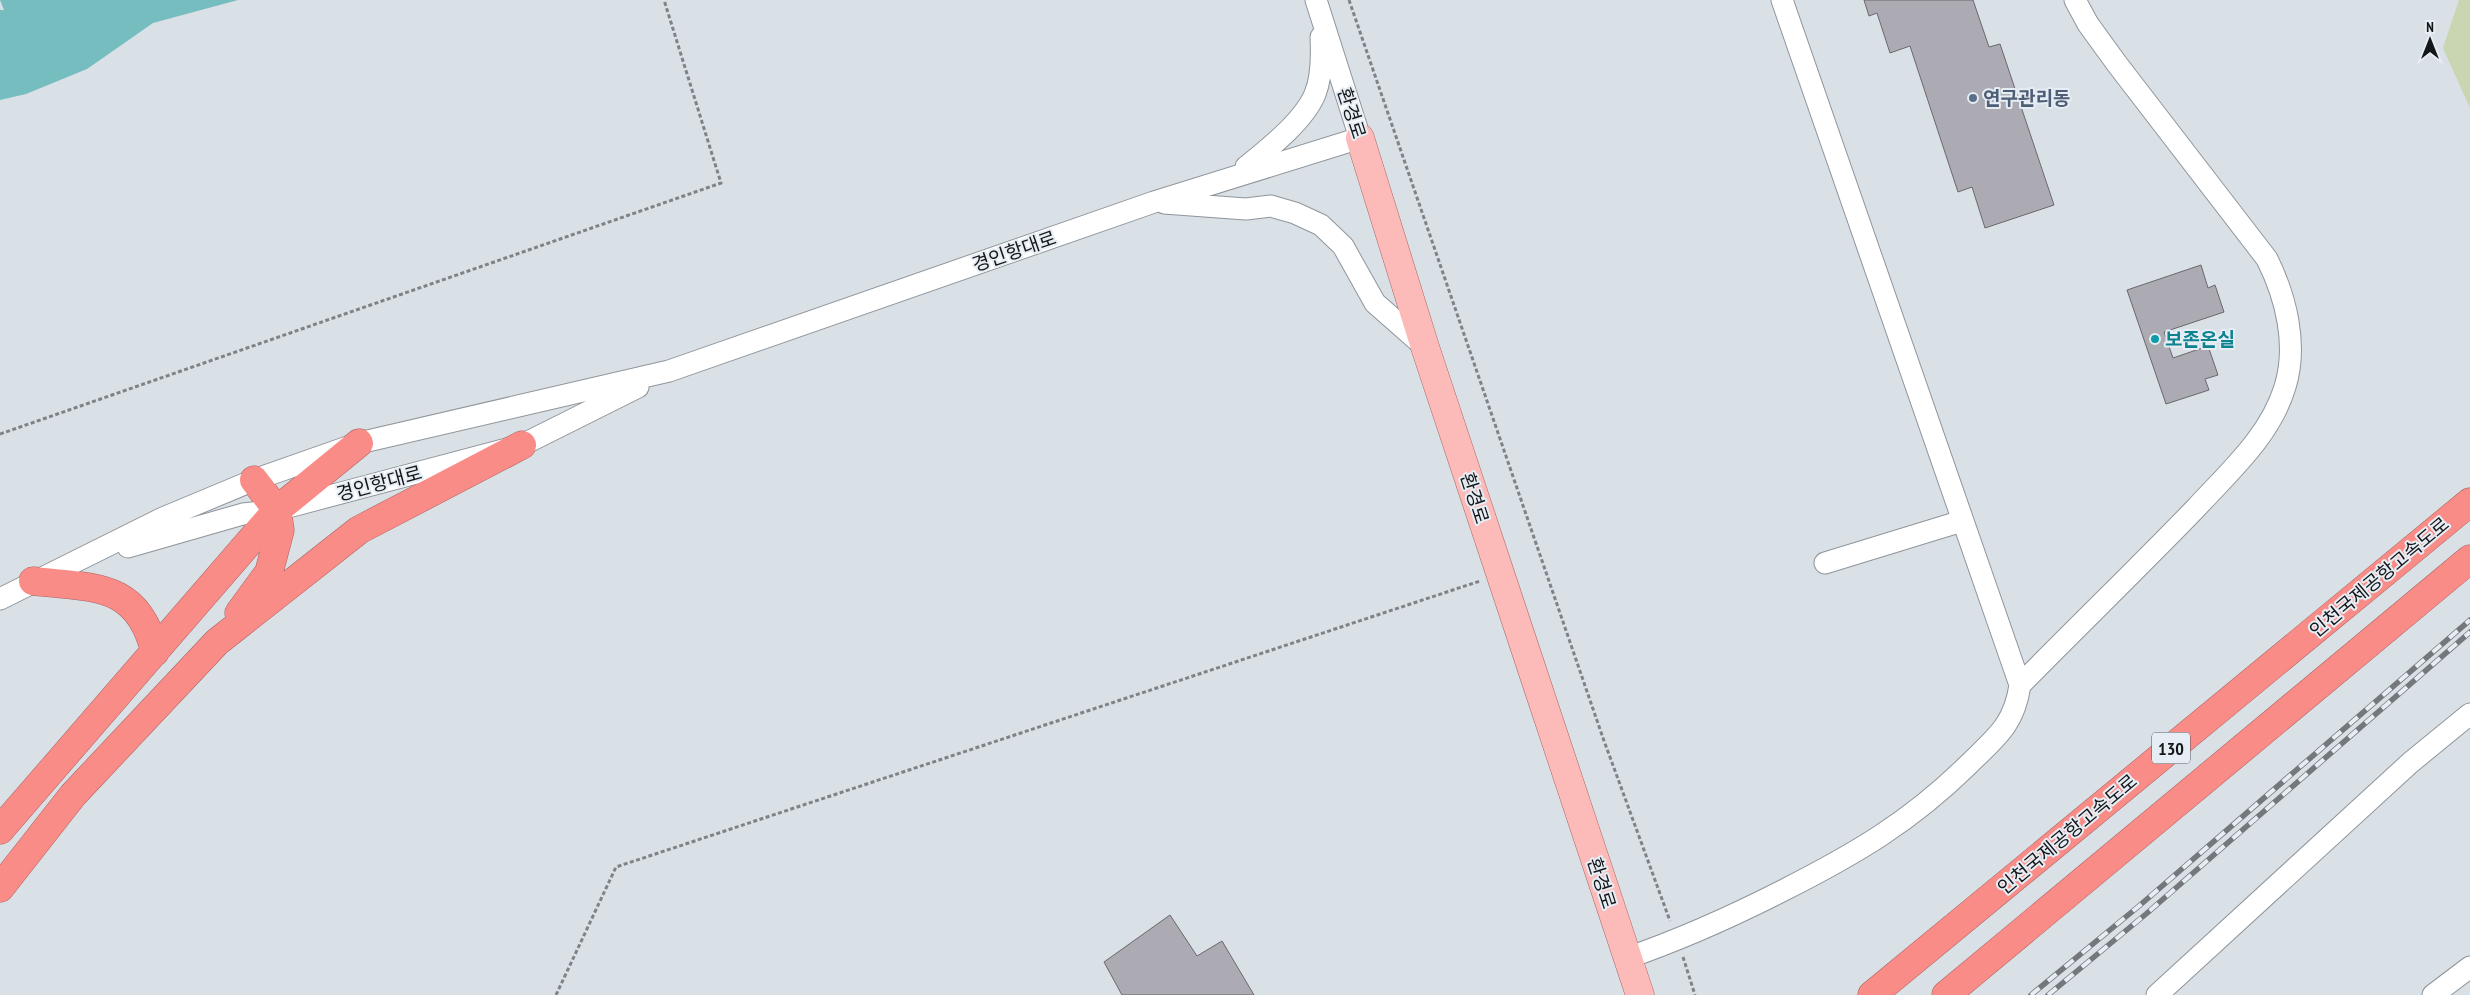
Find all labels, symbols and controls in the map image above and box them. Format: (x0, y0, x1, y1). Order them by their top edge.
north arrow (2405, 15, 2455, 65)
text: N (2426, 18, 2434, 36)
street label: 환경로 (1332, 84, 1372, 142)
place label: 연구관리동 (1983, 86, 2070, 110)
marker: 연구관리동 (1967, 92, 1979, 104)
street label: 경인항대로 (969, 225, 1059, 277)
place label: 보존온실 (2165, 327, 2235, 351)
marker: 보존온실 (2149, 333, 2161, 345)
street label: 경인항대로 (334, 460, 424, 506)
street label: 환경로 (1455, 469, 1495, 527)
street label: 인천국제공항고속도로 (2304, 512, 2454, 642)
road number: 130 (2152, 732, 2190, 764)
street label: 인천국제공항고속도로 (1992, 769, 2142, 899)
street label: 환경로 (1582, 854, 1622, 912)

